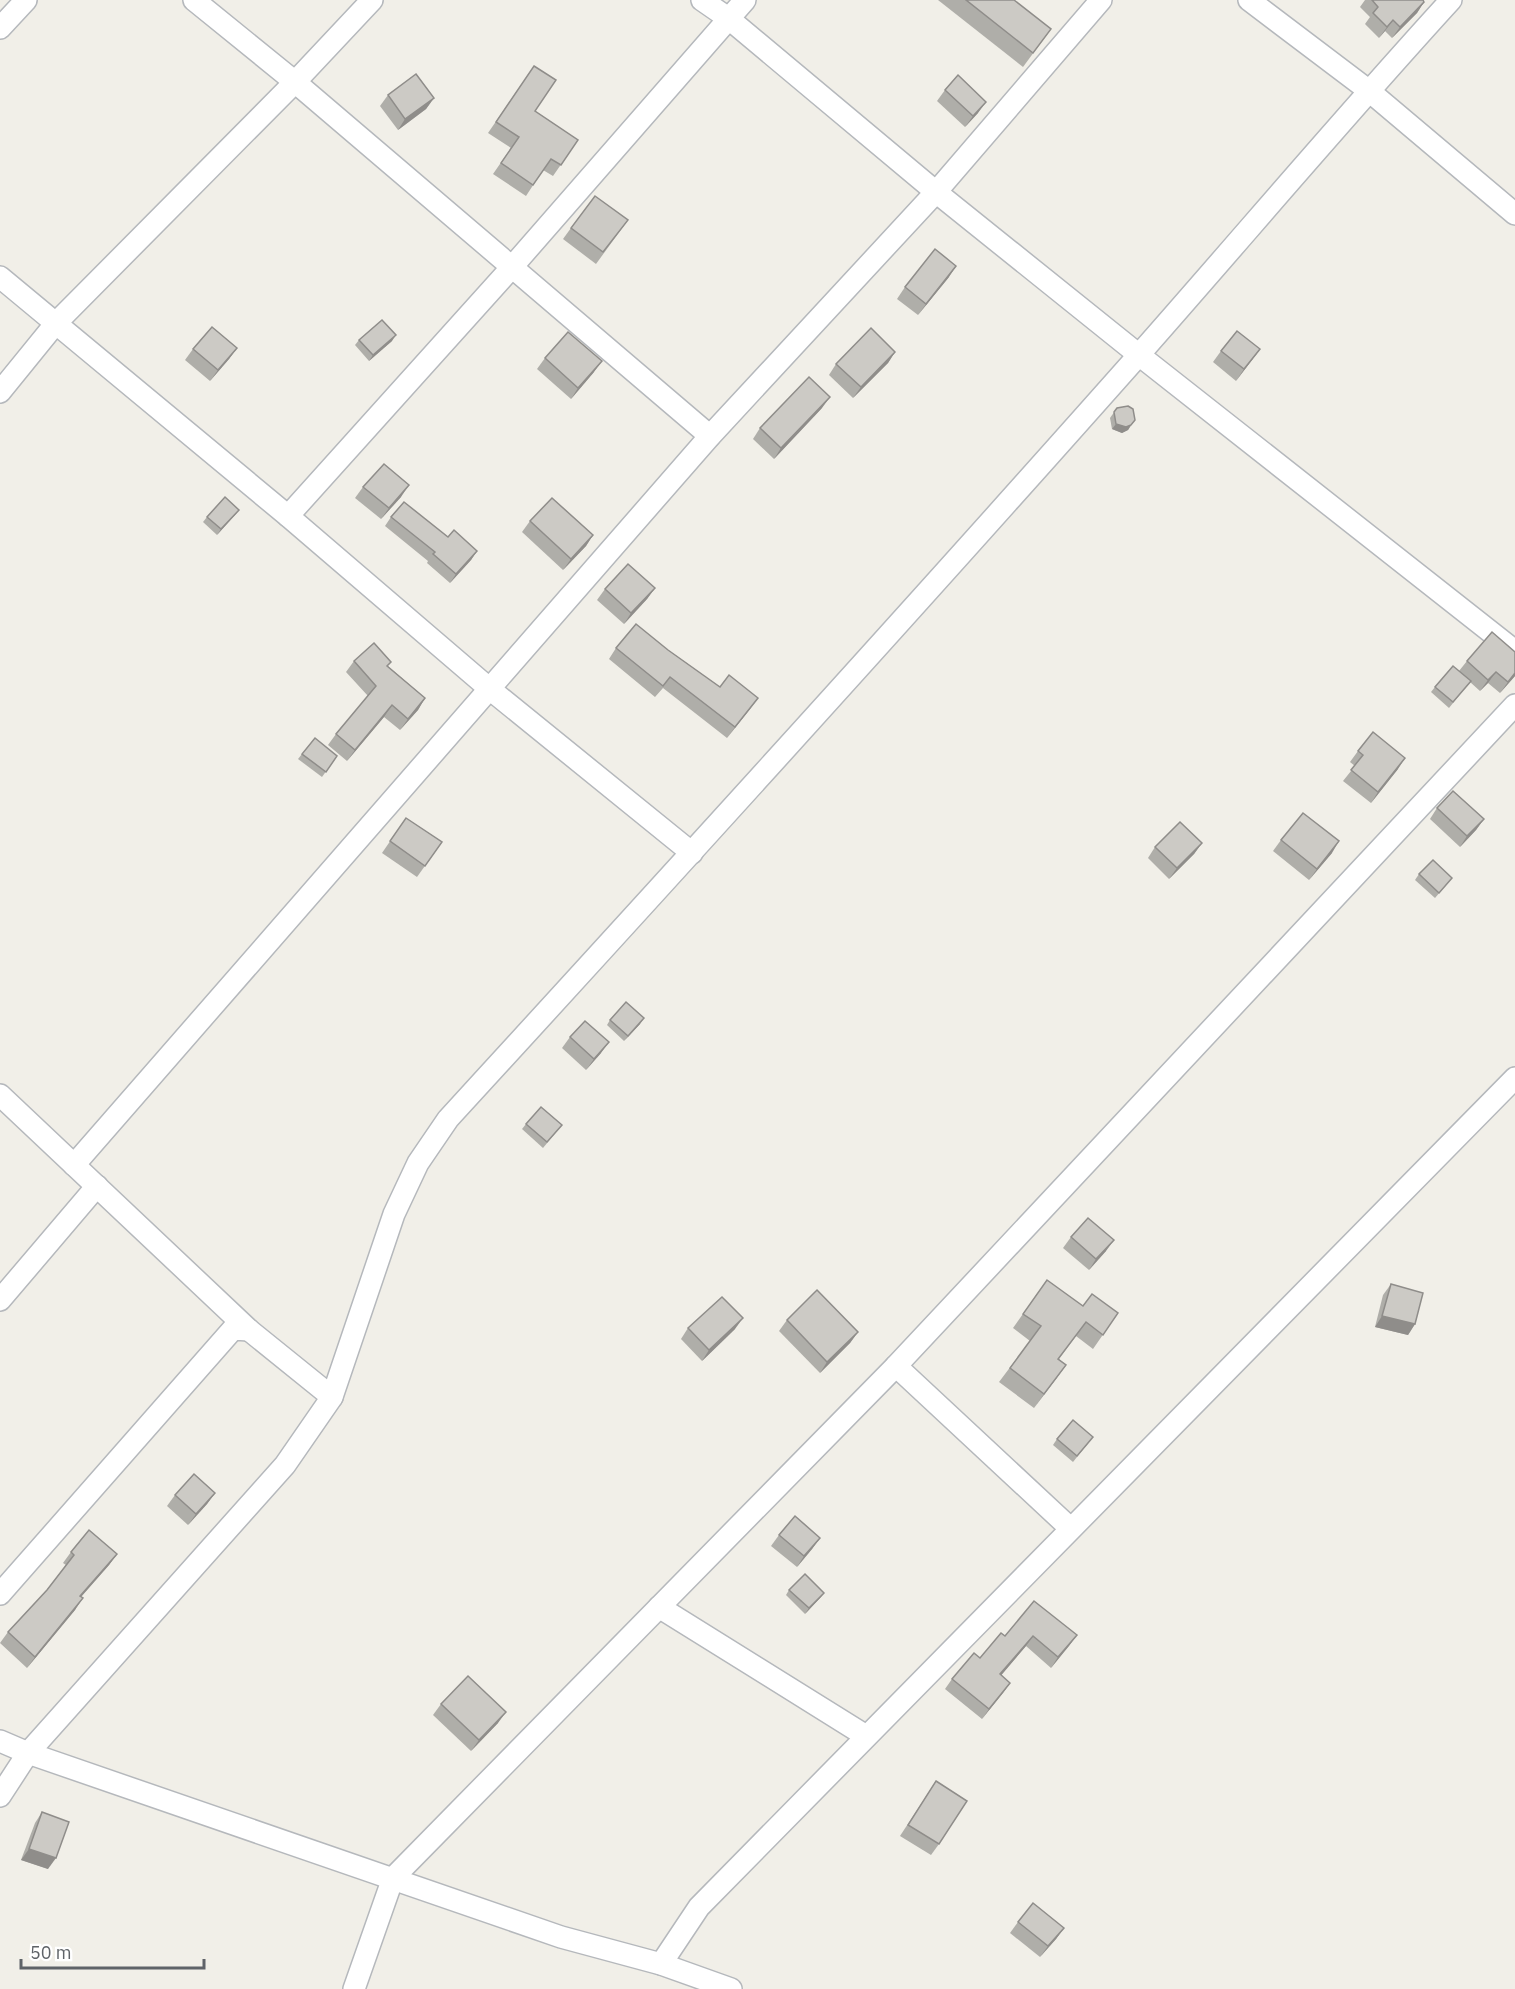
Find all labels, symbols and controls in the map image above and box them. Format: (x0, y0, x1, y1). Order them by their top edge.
scale bar (21, 1932, 204, 1970)
text: 50 m (30, 1941, 72, 1964)

